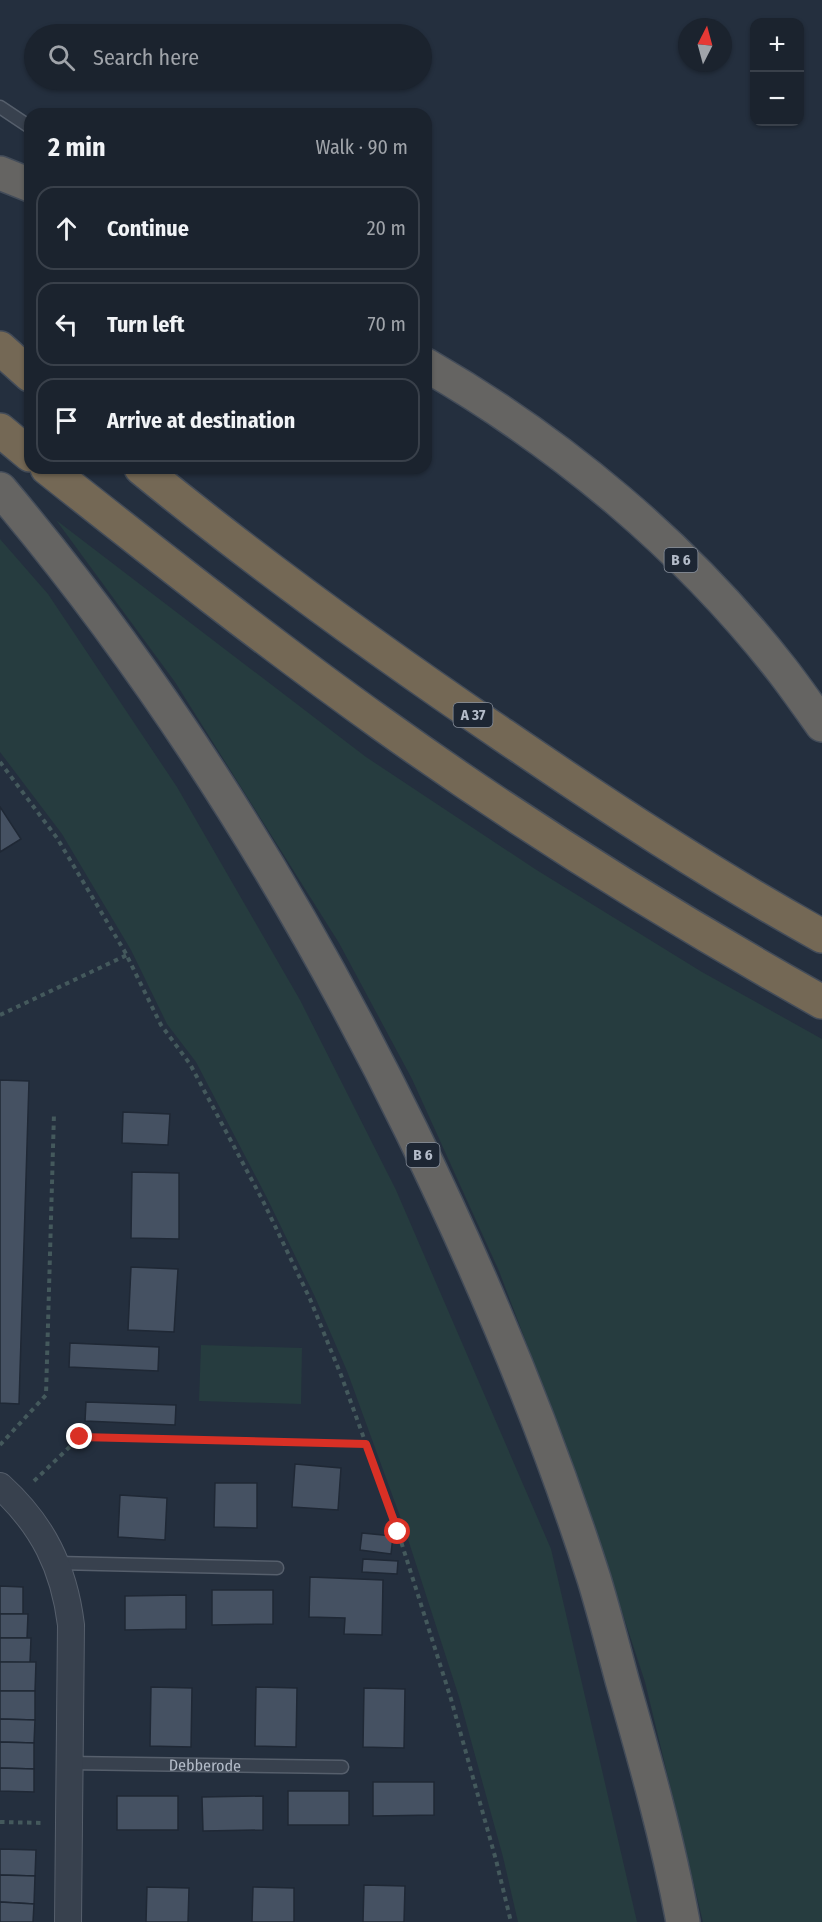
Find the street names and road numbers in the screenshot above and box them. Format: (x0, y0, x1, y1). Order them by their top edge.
road number: B 6 (664, 548, 698, 572)
road number: A 37 (454, 703, 492, 727)
road number: B 6 (406, 1143, 440, 1167)
street label: Debberode (169, 1755, 241, 1776)

